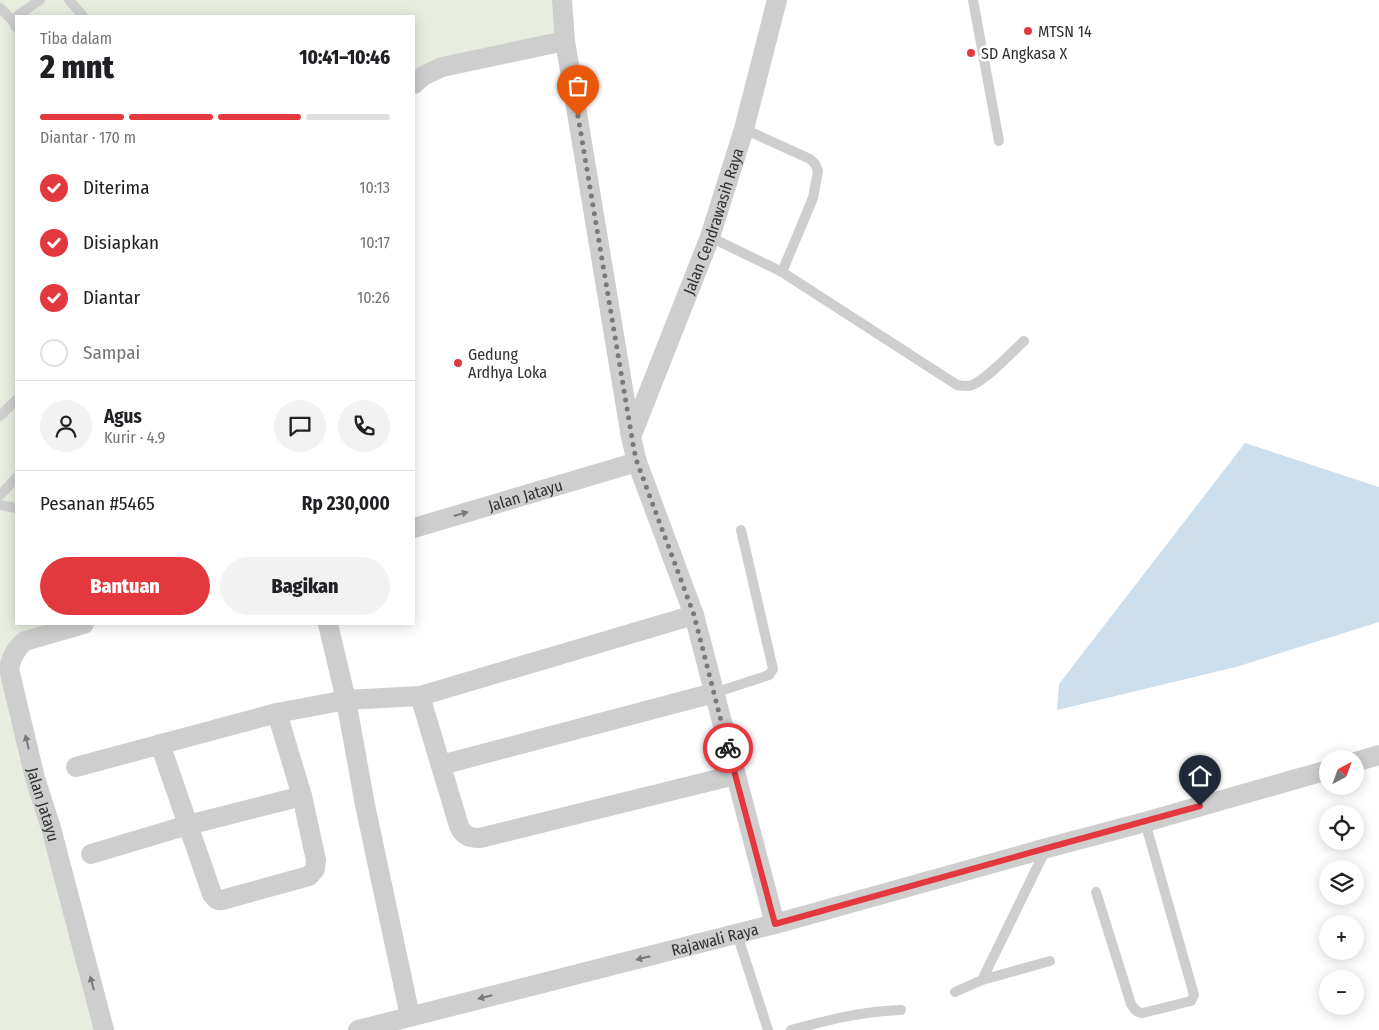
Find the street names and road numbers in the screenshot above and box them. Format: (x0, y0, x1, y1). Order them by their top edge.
street label: Jalan Cendrawasih Raya (679, 145, 747, 297)
street label: Jalan Jatayu (486, 475, 565, 515)
street label: Jalan Jatayu (23, 765, 64, 843)
street label: Rajawali Raya (669, 919, 760, 960)

